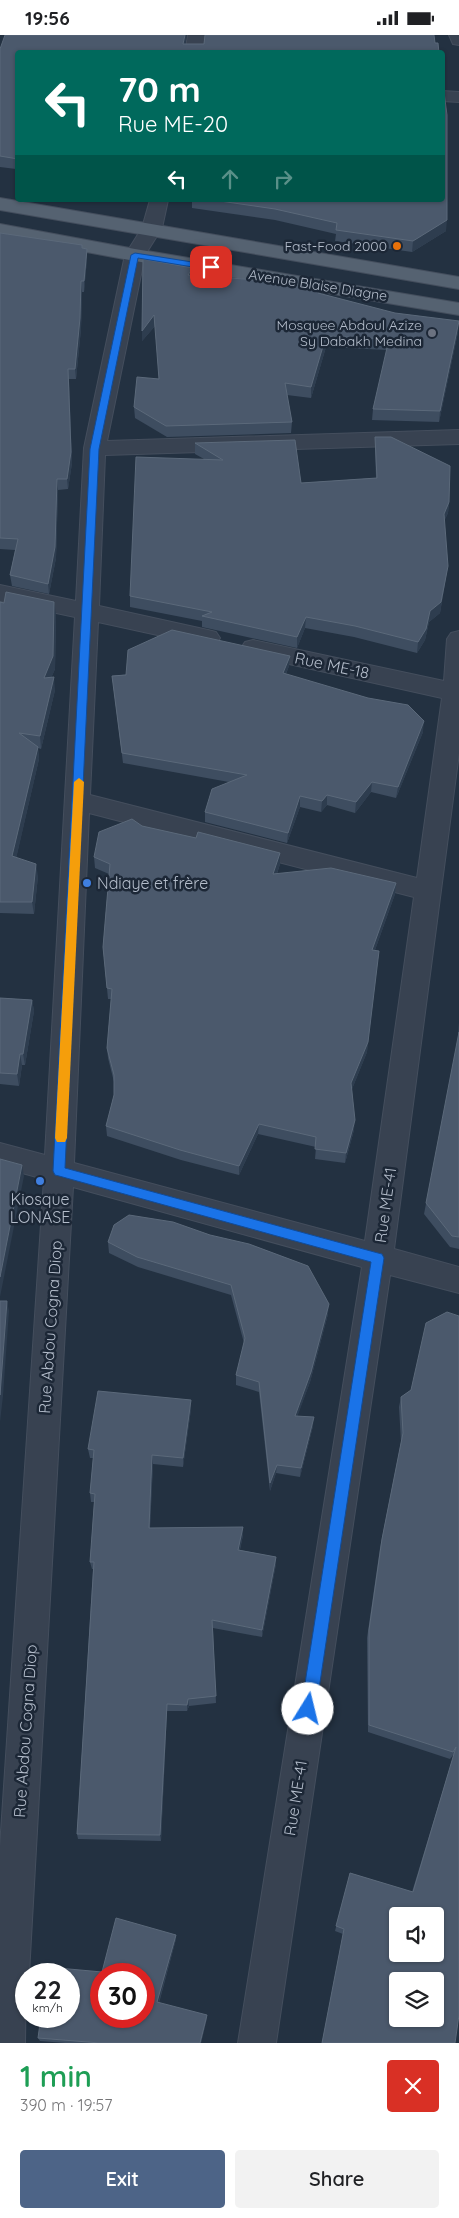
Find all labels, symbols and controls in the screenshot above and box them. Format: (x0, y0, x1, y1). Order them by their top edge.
text: 19:56 (25, 6, 70, 30)
text: 70 m (118, 67, 201, 111)
icon: left (35, 70, 100, 135)
text: Rue ME-20 (118, 110, 228, 138)
icon: left (163, 165, 191, 193)
icon: ahead (216, 165, 244, 193)
icon: right (269, 165, 297, 193)
place label: Fast-Food 2000 (284, 237, 387, 255)
marker: Fast-Food 2000 (391, 240, 403, 252)
pin (190, 246, 232, 288)
icon: arrive (197, 253, 225, 281)
street label: Avenue Blaise Diagne (247, 265, 389, 305)
place label: Mosquee Abdoul Azize Sy Dabakh Medina (277, 316, 422, 350)
marker: Mosquee Abdoul Azize Sy Dabakh Medina (426, 327, 438, 339)
street label: Rue ME-18 (293, 647, 371, 683)
place label: Ndiaye et frère (97, 873, 208, 893)
marker: Ndiaye et frère (81, 877, 93, 889)
street label: Rue ME-41 (370, 1166, 400, 1244)
marker: Kiosque LONASE (34, 1175, 46, 1187)
place label: Kiosque LONASE (10, 1189, 70, 1227)
street label: Rue Abdou Cogna Diop (34, 1240, 66, 1414)
street label: Rue Abdou Cogna Diop (9, 1644, 41, 1818)
position arrow (281, 1682, 333, 1734)
street label: Rue ME-41 (279, 1759, 311, 1837)
map controls (389, 1907, 444, 2027)
button: sound (389, 1907, 444, 1962)
speed limit sign: 30 (90, 1963, 155, 2028)
button: layers (389, 1972, 444, 2027)
text: 22 (33, 1974, 62, 2005)
text: km/h (32, 2000, 63, 2015)
text: 1 min (20, 2057, 92, 2095)
button: close (387, 2060, 439, 2112)
text: 390 m · 19:57 (20, 2095, 112, 2115)
button: Exit (20, 2150, 225, 2208)
button: Share (235, 2150, 439, 2208)

